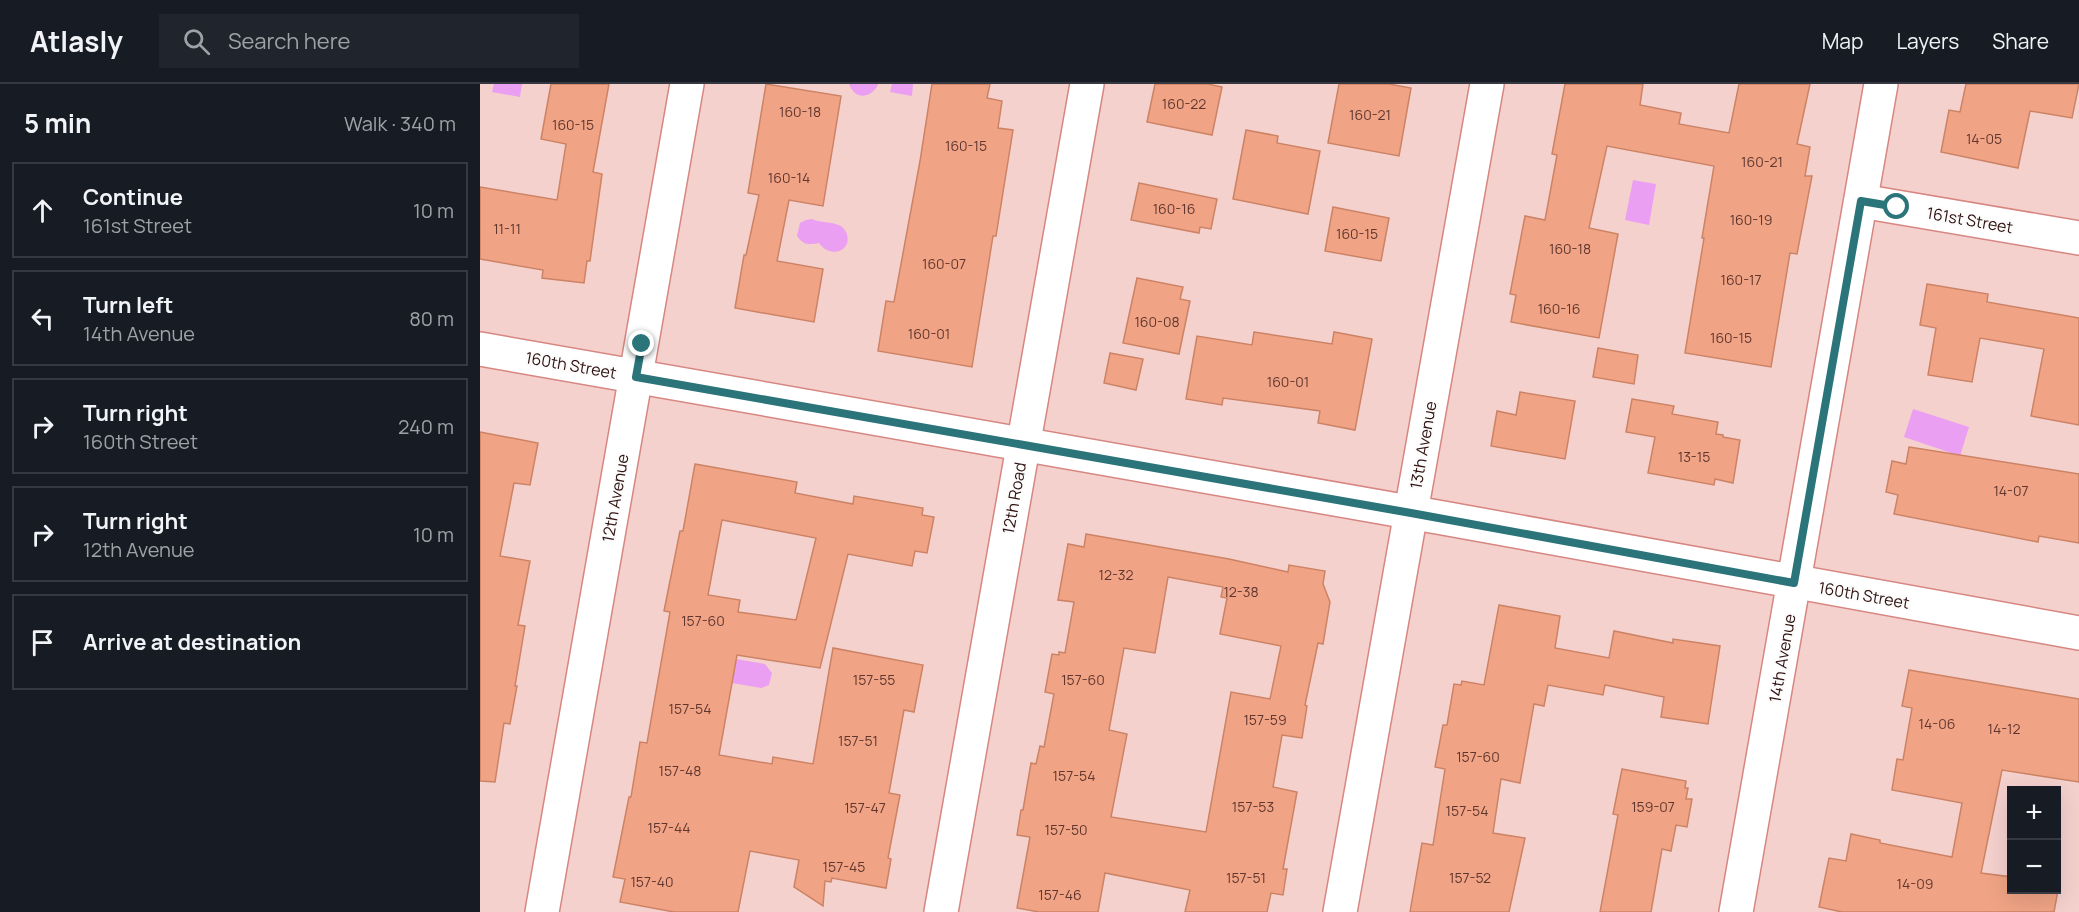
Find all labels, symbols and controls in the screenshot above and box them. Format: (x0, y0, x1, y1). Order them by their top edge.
search box (159, 14, 579, 68)
text: Atlasly (30, 22, 123, 60)
icon: search (180, 25, 213, 58)
text: Search here (228, 26, 350, 56)
text: Map (1822, 27, 1863, 55)
text: Layers (1896, 27, 1959, 55)
text: Share (1992, 27, 2049, 55)
house number: 160-22 (1162, 94, 1206, 113)
house number: 160-18 (779, 102, 821, 121)
text: 5 min (24, 105, 91, 141)
house number: 160-21 (1349, 105, 1391, 124)
text: Walk · 340 m (344, 110, 456, 137)
house number: 160-15 (552, 115, 594, 134)
house number: 14-05 (1966, 129, 2002, 148)
house number: 160-15 (945, 136, 987, 155)
house number: 160-21 (1741, 152, 1783, 171)
house number: 160-14 (768, 168, 810, 187)
text: Continue (83, 182, 183, 212)
route start (1883, 193, 1909, 219)
icon: ahead (26, 194, 59, 227)
text: 10 m (413, 197, 454, 224)
house number: 160-16 (1153, 199, 1195, 218)
street label: 161st Street (1925, 202, 2015, 238)
house number: 160-19 (1730, 210, 1772, 229)
text: 161st Street (83, 212, 192, 239)
house number: 11-11 (493, 219, 521, 238)
house number: 160-15 (1336, 224, 1378, 243)
house number: 160-18 (1549, 239, 1591, 258)
house number: 160-07 (922, 254, 966, 273)
house number: 160-17 (1720, 270, 1762, 289)
text: Turn left (83, 290, 173, 320)
house number: 160-16 (1538, 299, 1580, 318)
icon: left (26, 302, 59, 335)
text: 80 m (409, 305, 454, 332)
house number: 160-08 (1134, 312, 1180, 331)
text: 14th Avenue (83, 320, 195, 347)
house number: 160-01 (908, 324, 950, 343)
house number: 160-15 (1710, 328, 1752, 347)
route end (628, 330, 654, 356)
street label: 160th Street (524, 346, 618, 384)
house number: 160-01 (1267, 372, 1309, 391)
text: Turn right (83, 398, 188, 428)
street label: 13th Avenue (1404, 399, 1442, 491)
icon: right (26, 410, 59, 443)
text: 240 m (398, 413, 454, 440)
text: 160th Street (83, 428, 198, 455)
house number: 13-15 (1678, 447, 1710, 466)
street label: 12th Avenue (596, 452, 634, 544)
street label: 12th Road (997, 460, 1031, 536)
house number: 14-07 (1993, 481, 2029, 500)
text: Turn right (83, 506, 188, 536)
icon: right (26, 518, 59, 551)
text: 10 m (413, 521, 454, 548)
text: 12th Avenue (83, 536, 195, 563)
house number: 12-32 (1098, 565, 1134, 584)
street label: 160th Street (1817, 576, 1911, 614)
house number: 12-38 (1223, 582, 1259, 601)
house number: 157-60 (681, 611, 725, 630)
street label: 14th Avenue (1763, 612, 1801, 704)
icon: arrive (26, 626, 59, 659)
text: Arrive at destination (83, 627, 301, 657)
house number: 157-55 (853, 670, 895, 689)
house number: 157-60 (1061, 670, 1105, 689)
house number: 157-54 (669, 699, 711, 718)
house number: 157-59 (1243, 710, 1287, 729)
house number: 14-06 (1919, 714, 1955, 733)
house number: 14-12 (1987, 719, 2021, 738)
house number: 157-51 (838, 731, 878, 750)
house number: 157-60 (1456, 747, 1500, 766)
house number: 157-48 (659, 761, 701, 780)
house number: 157-54 (1053, 766, 1095, 785)
map controls (2007, 786, 2061, 894)
button: + (2007, 786, 2061, 840)
house number: 157-53 (1232, 797, 1274, 816)
house number: 159-07 (1631, 797, 1675, 816)
house number: 157-47 (844, 798, 886, 817)
house number: 157-54 (1446, 801, 1488, 820)
house number: 157-44 (647, 818, 691, 837)
house number: 157-50 (1044, 820, 1088, 839)
button: − (2007, 840, 2061, 894)
house number: 157-45 (823, 857, 865, 876)
house number: 157-51 (1226, 868, 1266, 887)
house number: 157-52 (1449, 868, 1491, 887)
house number: 157-40 (630, 872, 674, 891)
house number: 14-09 (1897, 874, 1933, 893)
house number: 157-46 (1038, 885, 1082, 904)

